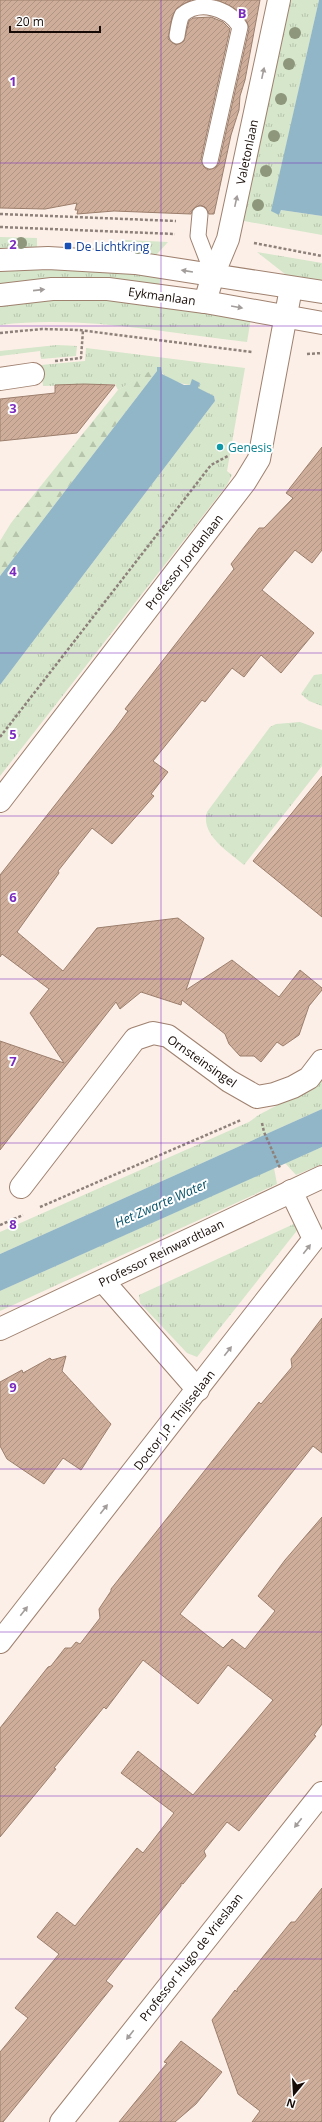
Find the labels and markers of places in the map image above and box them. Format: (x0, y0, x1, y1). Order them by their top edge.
place label: De Lichtkring (76, 238, 150, 255)
marker: De Lichtkring (63, 241, 73, 251)
place label: Genesis (228, 439, 272, 456)
marker: Genesis (215, 442, 225, 452)

